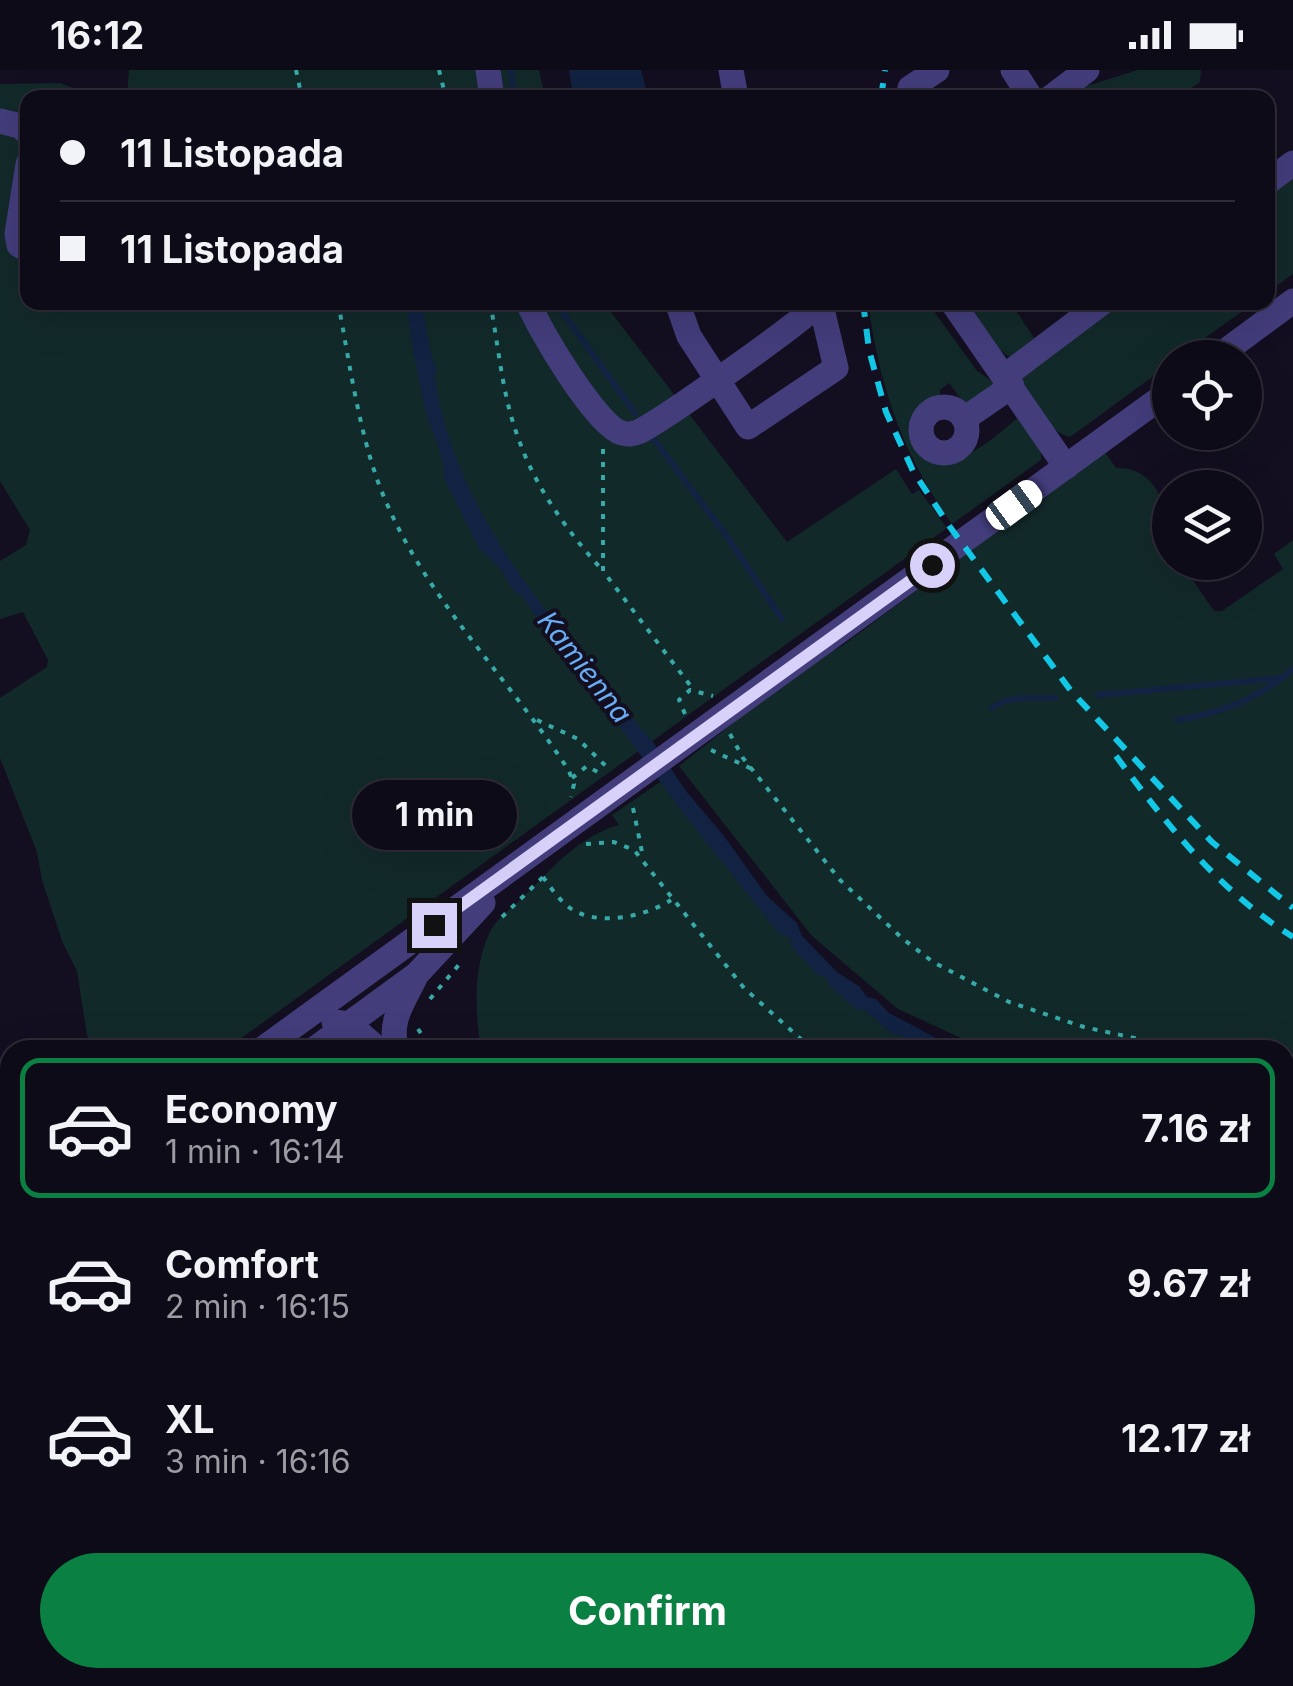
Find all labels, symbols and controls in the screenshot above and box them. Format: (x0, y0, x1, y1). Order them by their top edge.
text: 16:12 (50, 12, 144, 58)
text: 11 Listopada (120, 130, 344, 176)
text: 11 Listopada (120, 226, 344, 272)
map controls (1152, 340, 1262, 580)
button: locate (1152, 340, 1262, 450)
button: layers (1152, 470, 1262, 580)
car (981, 475, 1047, 535)
route start (910, 543, 955, 588)
water label: Kamienna (531, 604, 639, 730)
callout: 1 min (352, 780, 516, 850)
text: 1 min (395, 795, 474, 834)
route end (412, 903, 457, 948)
icon: car (45, 1083, 135, 1173)
text: Economy (165, 1086, 338, 1132)
text: 7.16 zł (1141, 1105, 1250, 1151)
text: 1 min · 16:14 (165, 1132, 345, 1171)
icon: car (45, 1238, 135, 1328)
text: Comfort (165, 1241, 319, 1287)
text: 9.67 zł (1127, 1260, 1250, 1306)
text: 2 min · 16:15 (165, 1287, 350, 1326)
icon: car (45, 1393, 135, 1483)
text: XL (165, 1396, 215, 1442)
text: 12.17 zł (1121, 1415, 1250, 1461)
text: 3 min · 16:16 (165, 1442, 351, 1481)
button: Confirm (40, 1553, 1255, 1668)

